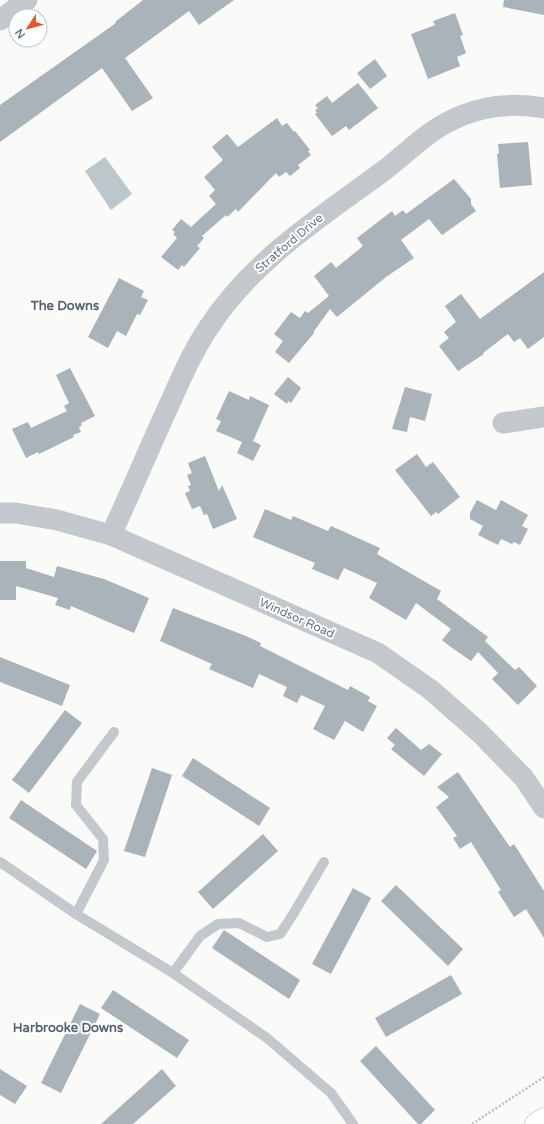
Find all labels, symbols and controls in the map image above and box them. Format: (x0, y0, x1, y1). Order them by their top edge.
north arrow (8, 8, 48, 48)
text: N (12, 26, 28, 41)
street label: Stratford Drive (252, 211, 326, 275)
district label: The Downs (30, 298, 99, 314)
street label: Windsor Road (257, 595, 337, 641)
district label: Harbrooke Downs (13, 1020, 123, 1036)

